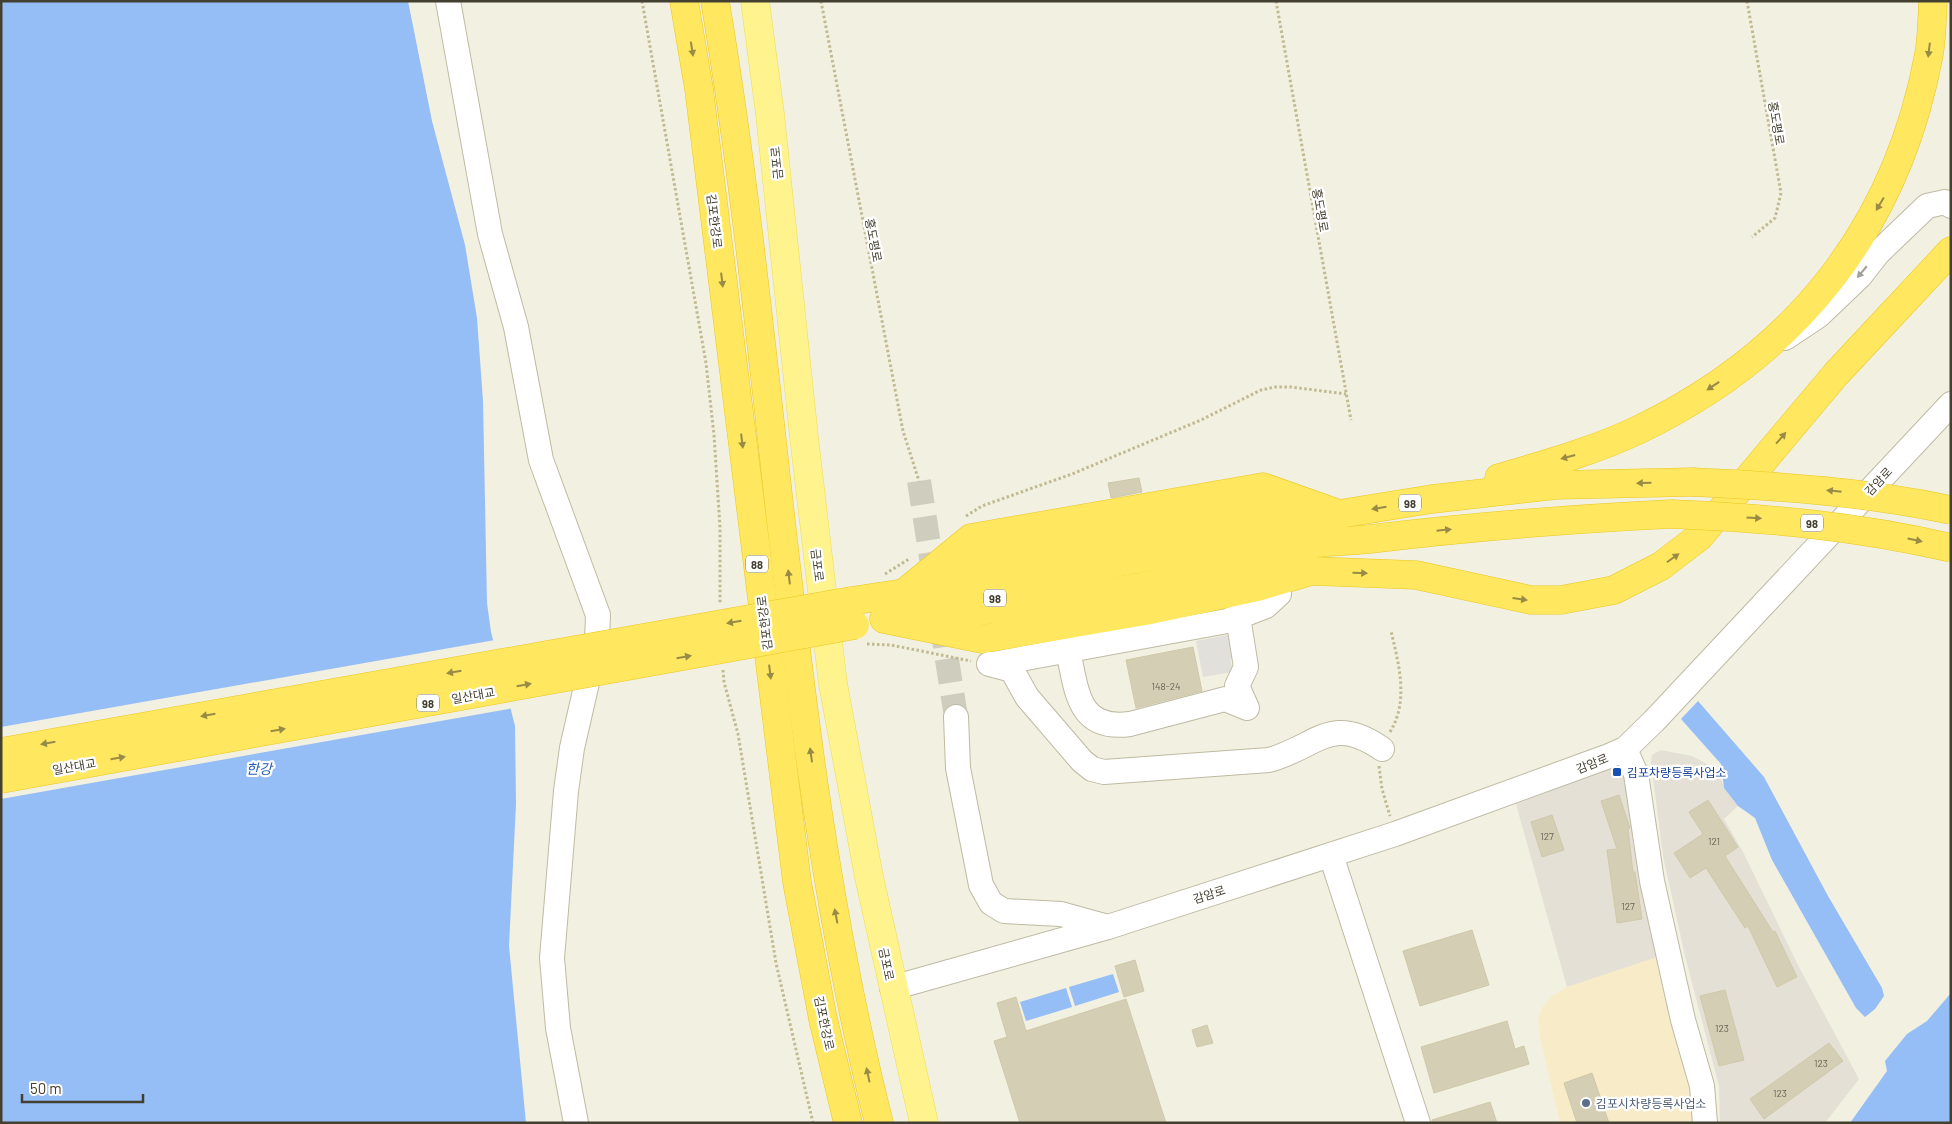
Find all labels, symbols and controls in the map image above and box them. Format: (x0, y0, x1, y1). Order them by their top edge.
one-way arrow (689, 42, 697, 58)
one-way arrow (1925, 42, 1933, 58)
street label: 홍도평로 (1766, 100, 1788, 146)
street label: 금포로 (767, 146, 785, 180)
street label: 홍도평로 (1310, 187, 1332, 233)
street label: 김포한강로 (705, 193, 725, 249)
one-way arrow (1875, 197, 1884, 210)
street label: 홍도평로 (863, 217, 885, 263)
one-way arrow (1857, 266, 1868, 279)
one-way arrow (718, 272, 726, 288)
one-way arrow (1707, 381, 1720, 391)
one-way arrow (1775, 432, 1787, 444)
one-way arrow (738, 434, 746, 450)
one-way arrow (1561, 454, 1576, 462)
street label: 감암로 (1862, 464, 1894, 498)
one-way arrow (1636, 479, 1652, 487)
one-way arrow (1825, 487, 1841, 495)
road number: 98 (1399, 494, 1421, 512)
one-way arrow (1370, 504, 1386, 512)
one-way arrow (1747, 514, 1763, 522)
road number: 98 (1801, 514, 1823, 532)
one-way arrow (1436, 526, 1452, 534)
one-way arrow (1908, 536, 1924, 544)
street label: 금포로 (809, 548, 827, 582)
one-way arrow (1666, 553, 1680, 563)
road number: 88 (746, 556, 768, 572)
one-way arrow (785, 568, 793, 584)
one-way arrow (1352, 569, 1368, 577)
road number: 98 (984, 590, 1006, 606)
street label: 김포한강로 (754, 595, 774, 651)
one-way arrow (1512, 595, 1528, 603)
one-way arrow (726, 619, 742, 627)
one-way arrow (676, 652, 692, 660)
one-way arrow (766, 664, 774, 680)
one-way arrow (445, 669, 461, 677)
house number: 148-24 (1151, 680, 1181, 692)
one-way arrow (517, 681, 533, 689)
street label: 일산대교 (450, 684, 496, 706)
road number: 98 (417, 694, 439, 711)
one-way arrow (199, 712, 215, 720)
one-way arrow (270, 725, 286, 733)
one-way arrow (39, 740, 55, 748)
one-way arrow (806, 747, 814, 763)
street label: 감암로 (1574, 750, 1610, 776)
one-way arrow (111, 754, 127, 762)
street label: 일산대교 (51, 755, 97, 777)
water label: 한강 (246, 760, 274, 777)
place label: 김포차량등록사업소 (1627, 765, 1726, 779)
marker: 김포차량등록사업소 (1611, 766, 1623, 778)
house number: 127 (1540, 830, 1554, 842)
house number: 121 (1708, 835, 1720, 847)
street label: 감암로 (1191, 882, 1227, 906)
house number: 127 (1621, 900, 1635, 912)
one-way arrow (831, 908, 839, 924)
street label: 금포로 (877, 946, 897, 982)
street label: 김포한강로 (812, 995, 838, 1051)
house number: 123 (1715, 1022, 1729, 1034)
house number: 123 (1814, 1057, 1828, 1069)
one-way arrow (864, 1068, 872, 1083)
scale bar (22, 1072, 144, 1104)
text: 50 m (30, 1079, 62, 1097)
house number: 123 (1773, 1087, 1787, 1099)
place label: 김포시차량등록사업소 (1596, 1096, 1706, 1110)
marker: 김포시차량등록사업소 (1580, 1097, 1592, 1109)

